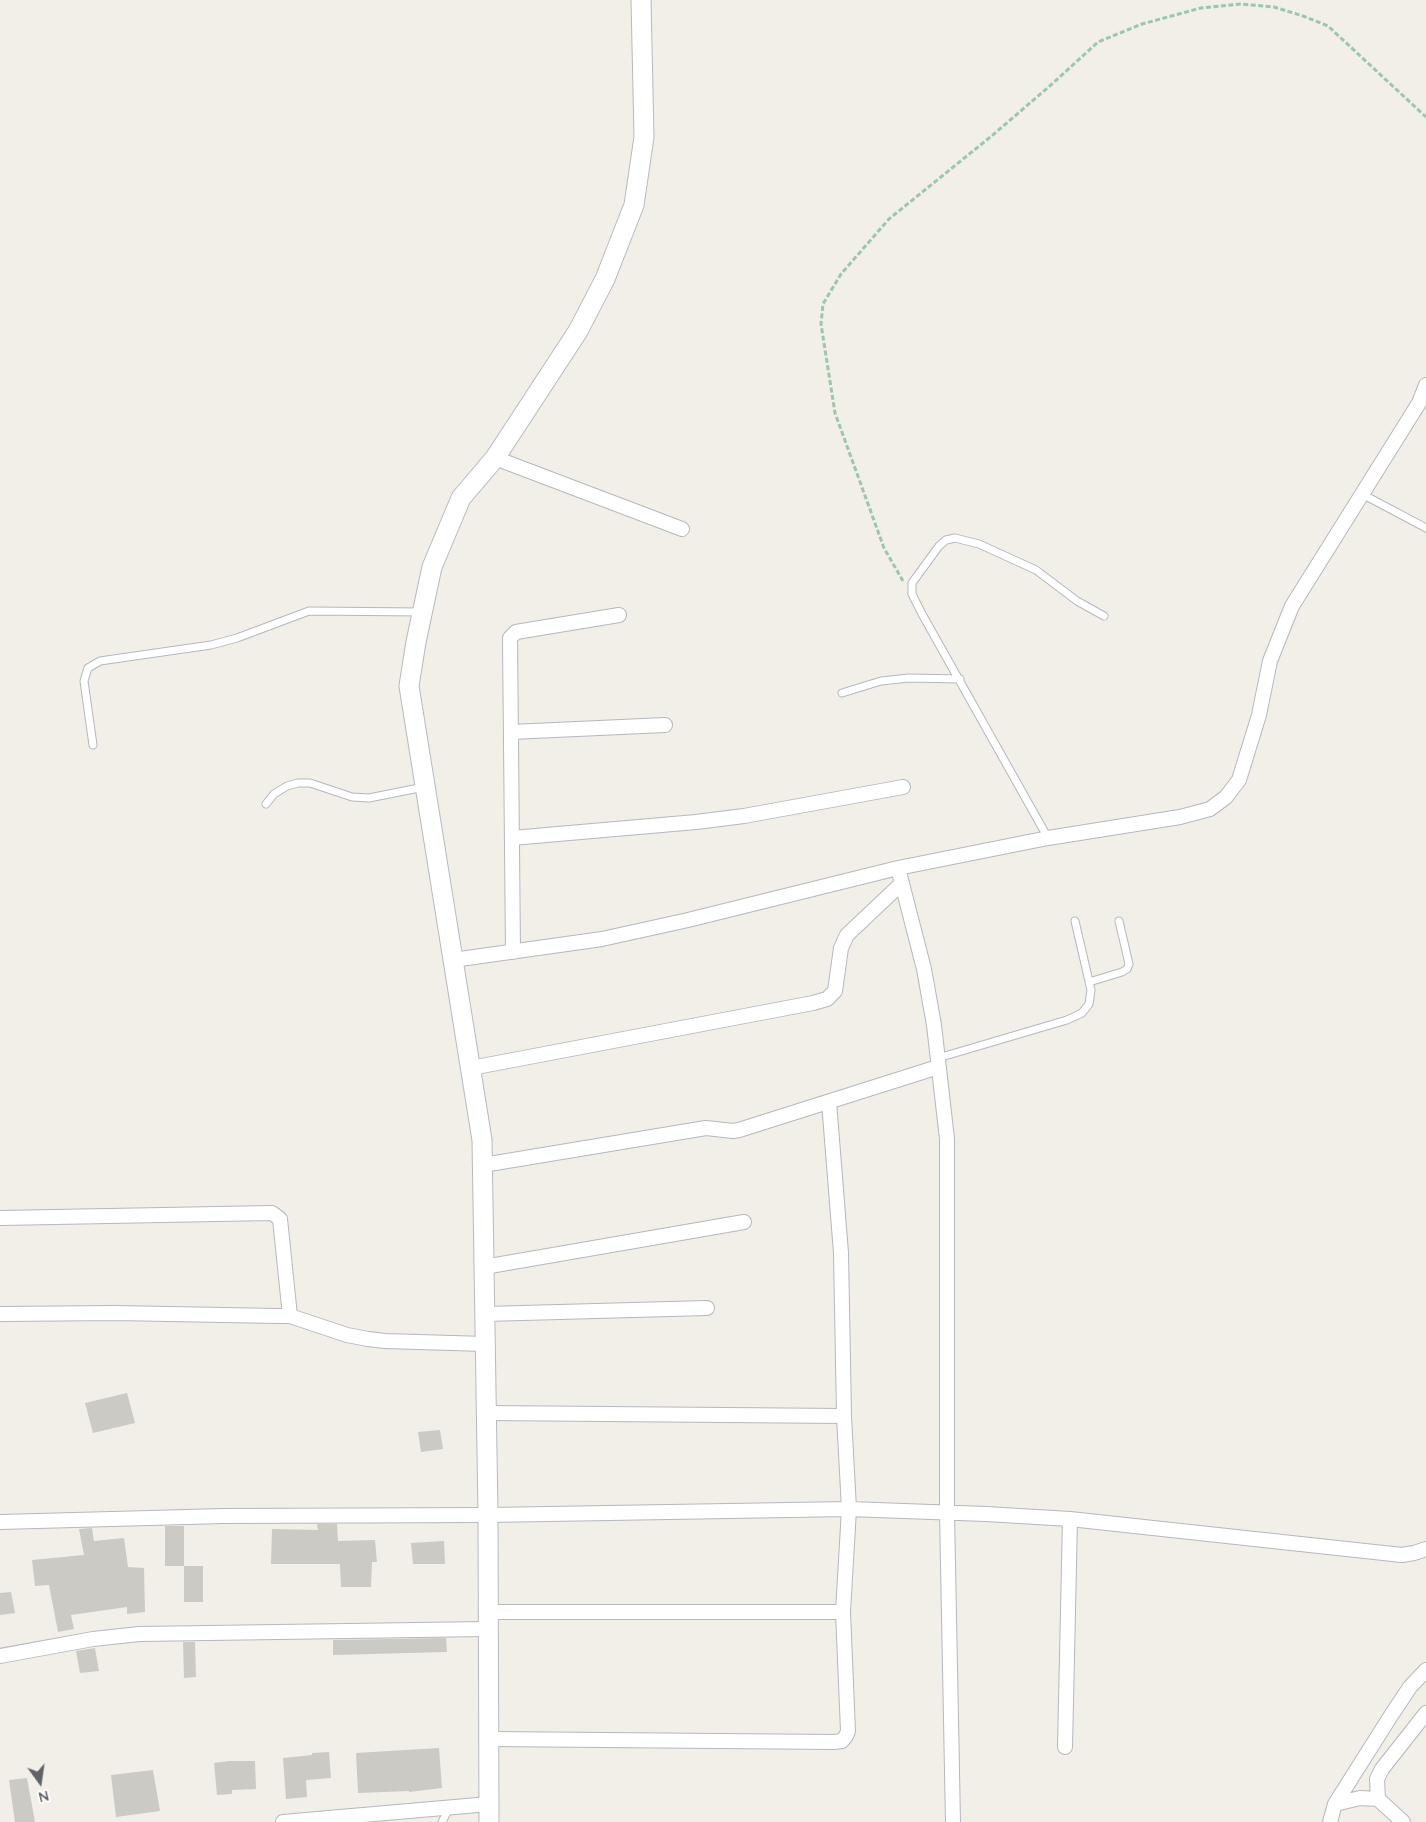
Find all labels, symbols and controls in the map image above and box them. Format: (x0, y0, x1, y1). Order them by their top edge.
north arrow (15, 1757, 65, 1807)
text: N (36, 1787, 51, 1807)

